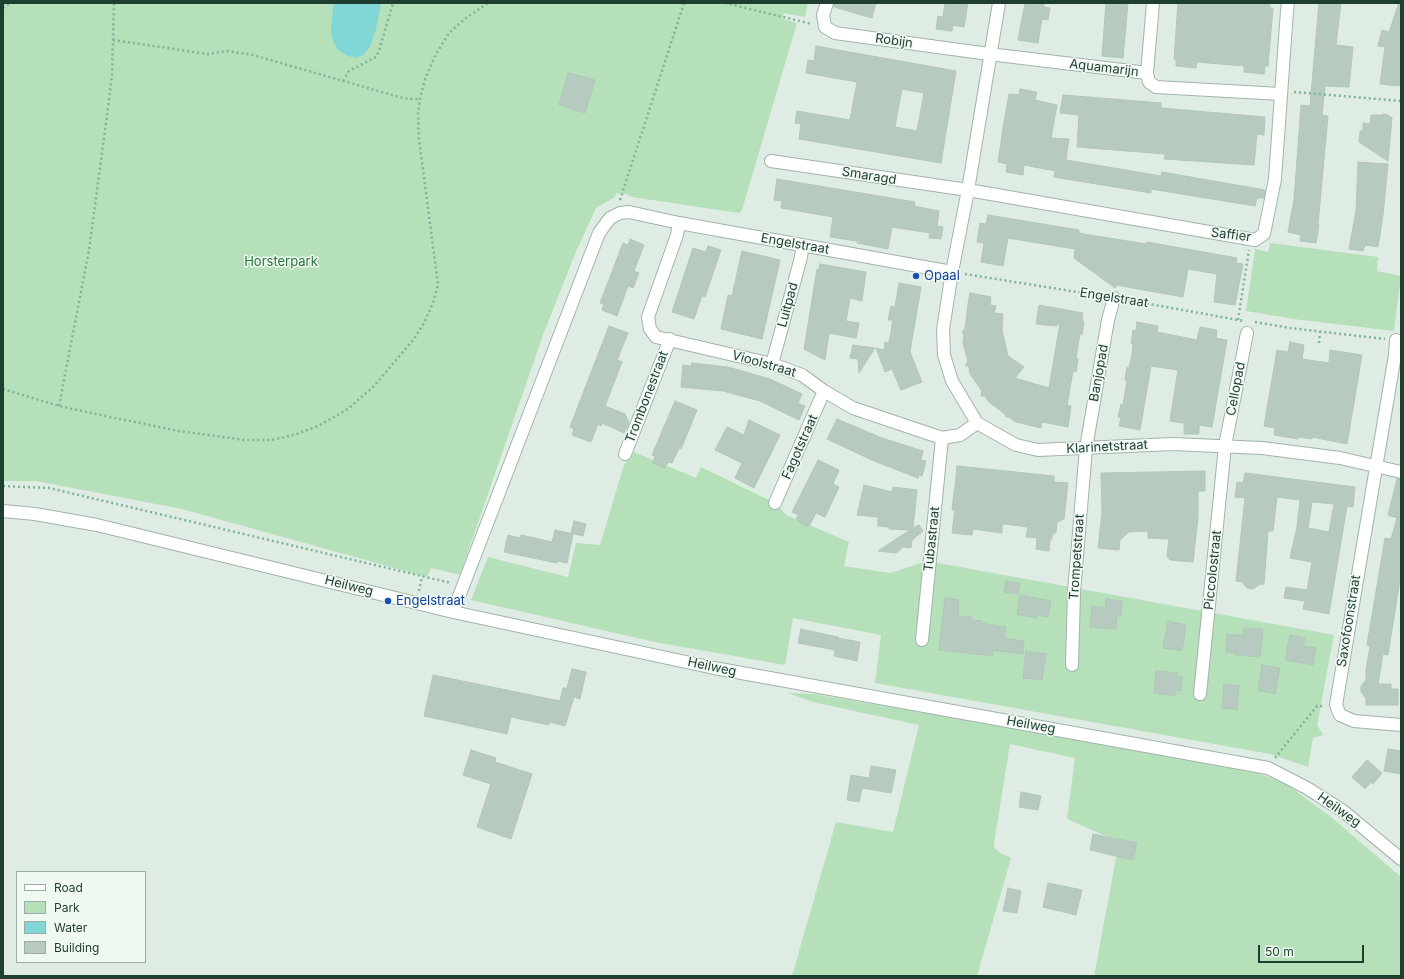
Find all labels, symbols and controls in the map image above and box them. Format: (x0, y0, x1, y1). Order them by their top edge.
street label: Robijn (874, 31, 914, 51)
street label: Aquamarijn (1068, 56, 1140, 80)
street label: Smaragd (841, 164, 897, 188)
street label: Saffier (1210, 225, 1252, 245)
street label: Engelstraat (760, 230, 830, 258)
park label: Horsterpark (244, 254, 318, 270)
place label: Opaal (924, 268, 960, 284)
marker: Opaal (911, 271, 921, 281)
street label: Luitpad (775, 281, 801, 329)
street label: Engelstraat (1079, 285, 1149, 311)
street label: Banjopad (1086, 343, 1112, 403)
street label: Vioolstraat (730, 347, 798, 381)
street label: Trombonestraat (622, 349, 672, 445)
street label: Cellopad (1223, 361, 1249, 417)
street label: Fagotstraat (779, 412, 821, 482)
street label: Klarinetstraat (1066, 437, 1148, 457)
street label: Tubastraat (921, 506, 943, 572)
street label: Trompetstraat (1066, 514, 1088, 600)
street label: Piccolostraat (1201, 529, 1225, 611)
street label: Heilweg (323, 572, 375, 600)
street label: Saxofoonstraat (1334, 574, 1364, 668)
place label: Engelstraat (396, 593, 465, 609)
marker: Engelstraat (383, 596, 393, 606)
street label: Heilweg (686, 654, 738, 680)
street label: Heilweg (1005, 713, 1057, 737)
street label: Heilweg (1314, 789, 1364, 831)
legend (16, 871, 146, 963)
text: Road (54, 880, 83, 895)
text: Park (54, 900, 80, 915)
text: Water (54, 920, 87, 935)
scale bar (1260, 937, 1366, 963)
text: Building (54, 940, 99, 955)
text: 50 m (1265, 944, 1294, 959)

